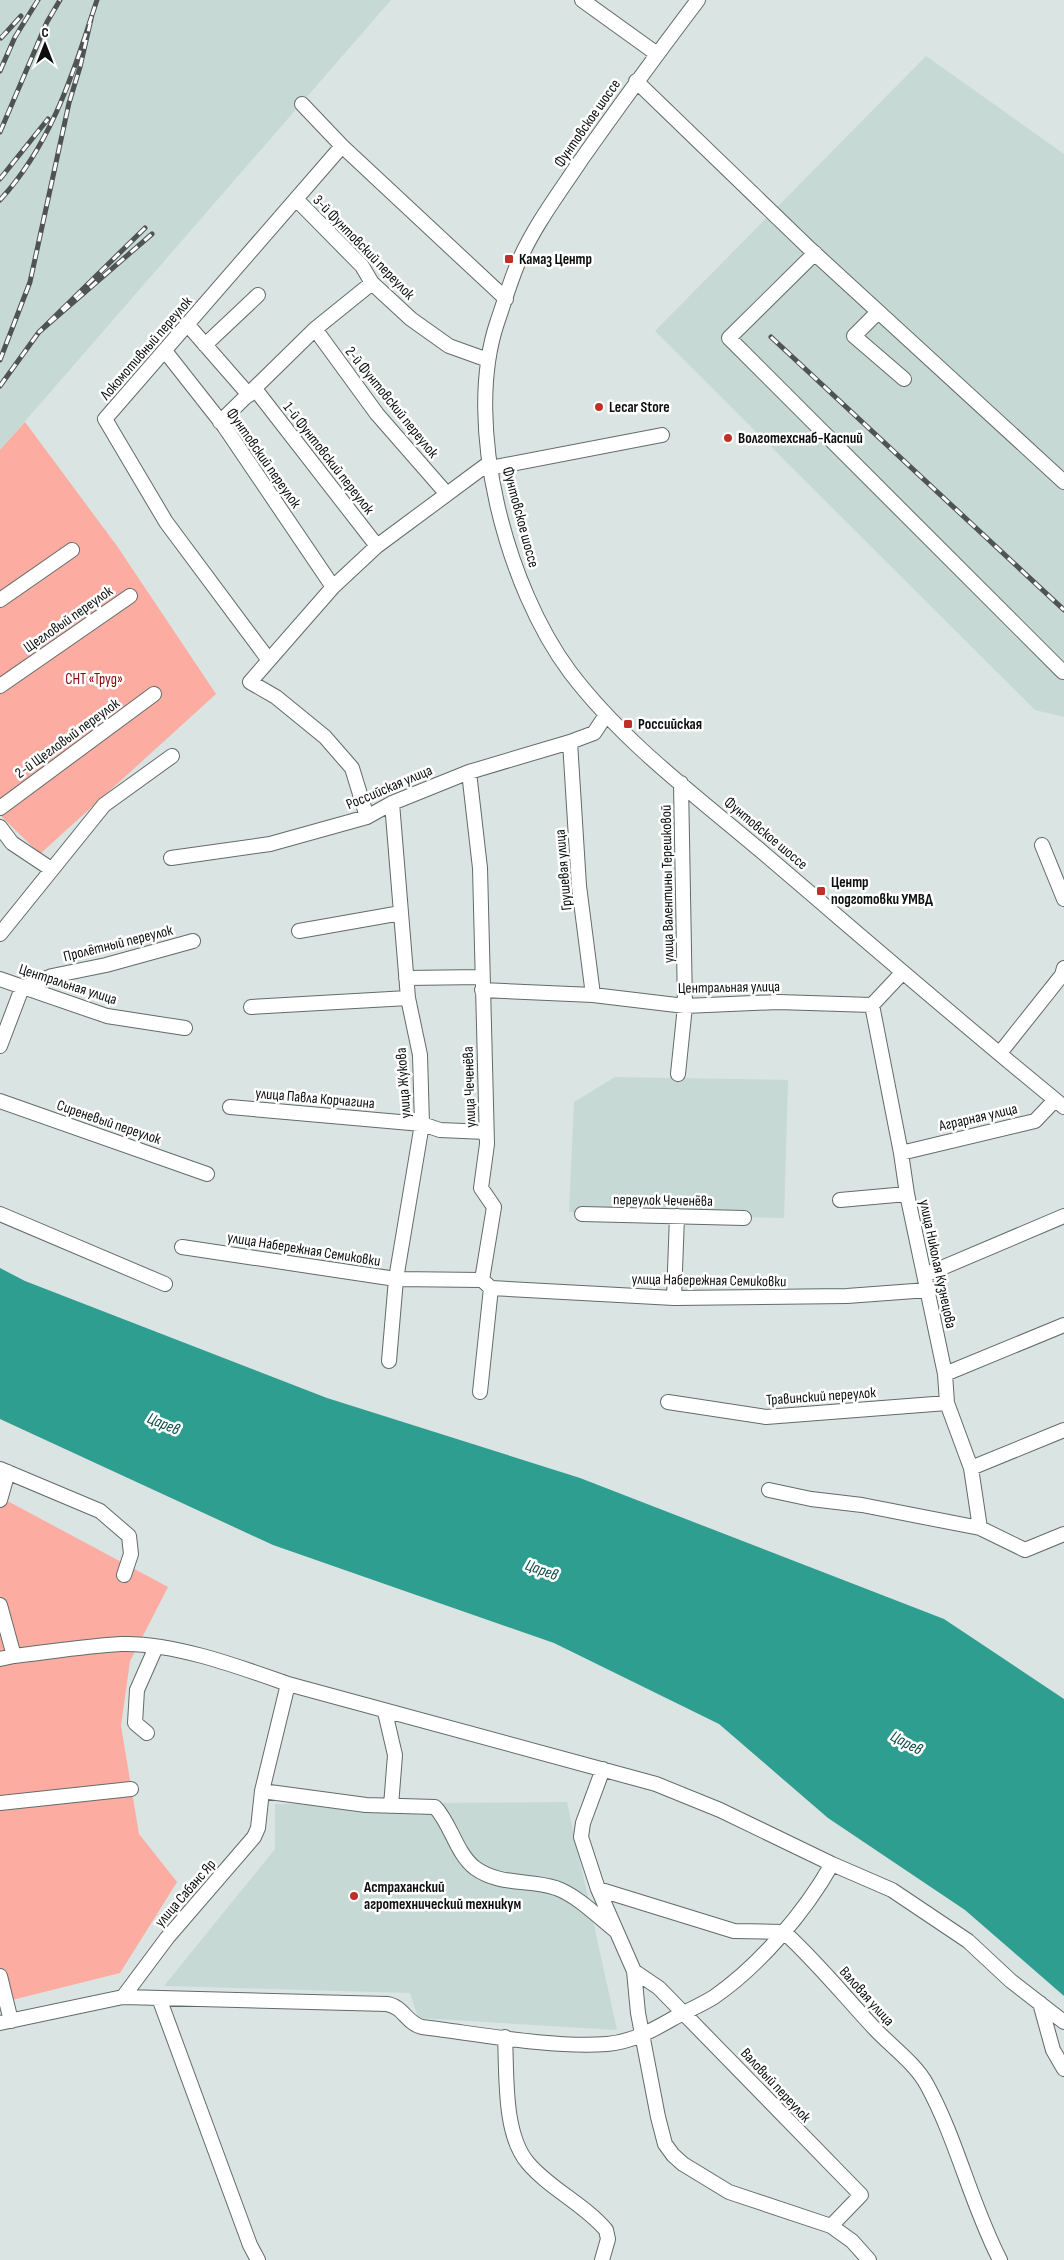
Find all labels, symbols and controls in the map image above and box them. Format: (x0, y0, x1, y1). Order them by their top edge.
north arrow (20, 20, 70, 70)
text: С (41, 24, 49, 41)
street label: Фунтовское шоссе (550, 75, 625, 171)
street label: 3-й Фунтовский переулок (309, 191, 419, 304)
place label: Камаз Центр (519, 250, 592, 269)
marker: Камаз Центр (503, 253, 515, 265)
street label: Локомотивный переулок (96, 292, 197, 405)
street label: 2-й Фунтовский переулок (341, 343, 443, 462)
street label: 1-й Фунтовский переулок (279, 398, 379, 518)
place label: Lecar Store (609, 398, 670, 417)
marker: Lecar Store (593, 401, 605, 413)
street label: Фунтовский переулок (222, 405, 305, 512)
place label: Волготехснаб-Каспий (738, 429, 863, 448)
marker: Волготехснаб-Каспий (722, 432, 734, 444)
street label: Фунтовское шоссе (498, 465, 543, 570)
street label: Щегловый переулок (20, 582, 117, 657)
park label: СНТ «Труд» (65, 670, 123, 689)
street label: 2-й Щегловый переулок (11, 694, 124, 783)
place label: Российская (638, 715, 702, 734)
marker: Российская (622, 718, 634, 730)
street label: Российская улица (343, 761, 435, 814)
street label: Фунтовское шоссе (720, 793, 811, 874)
street label: улица Валентины Терешковой (657, 805, 678, 963)
street label: Грушевая улица (550, 828, 577, 911)
place label: Центр подготовки УМВД (831, 873, 933, 909)
marker: Центр подготовки УМВД (815, 885, 827, 897)
street label: Пролётный переулок (61, 921, 175, 966)
street label: Центральная улица (16, 960, 120, 1009)
street label: Центральная улица (678, 977, 780, 998)
street label: улица Чеченёва (459, 1046, 480, 1128)
street label: улица Жукова (392, 1047, 415, 1119)
street label: улица Павла Корчагина (255, 1084, 376, 1113)
street label: Сиреневый переулок (54, 1096, 164, 1149)
street label: Аграрная улица (936, 1099, 1019, 1136)
street label: переулок Чеченёва (613, 1190, 713, 1211)
street label: улица Николая Кузнецова (915, 1198, 960, 1330)
street label: улица Набережная Семиковки (226, 1228, 382, 1271)
street label: улица Набережная Семиковки (632, 1270, 786, 1291)
street label: Травинский переулок (766, 1383, 877, 1410)
water label: Царев (144, 1409, 183, 1440)
water label: Царев (522, 1556, 561, 1585)
water label: Царев (887, 1727, 926, 1760)
street label: улица Сабанс Яр (151, 1855, 220, 1931)
place label: Астраханский агротехнический техникум (363, 1878, 522, 1914)
marker: Астраханский агротехнический техникум (348, 1890, 360, 1902)
street label: Валовая улица (835, 1963, 898, 2030)
street label: Валовый переулок (736, 2044, 815, 2127)

